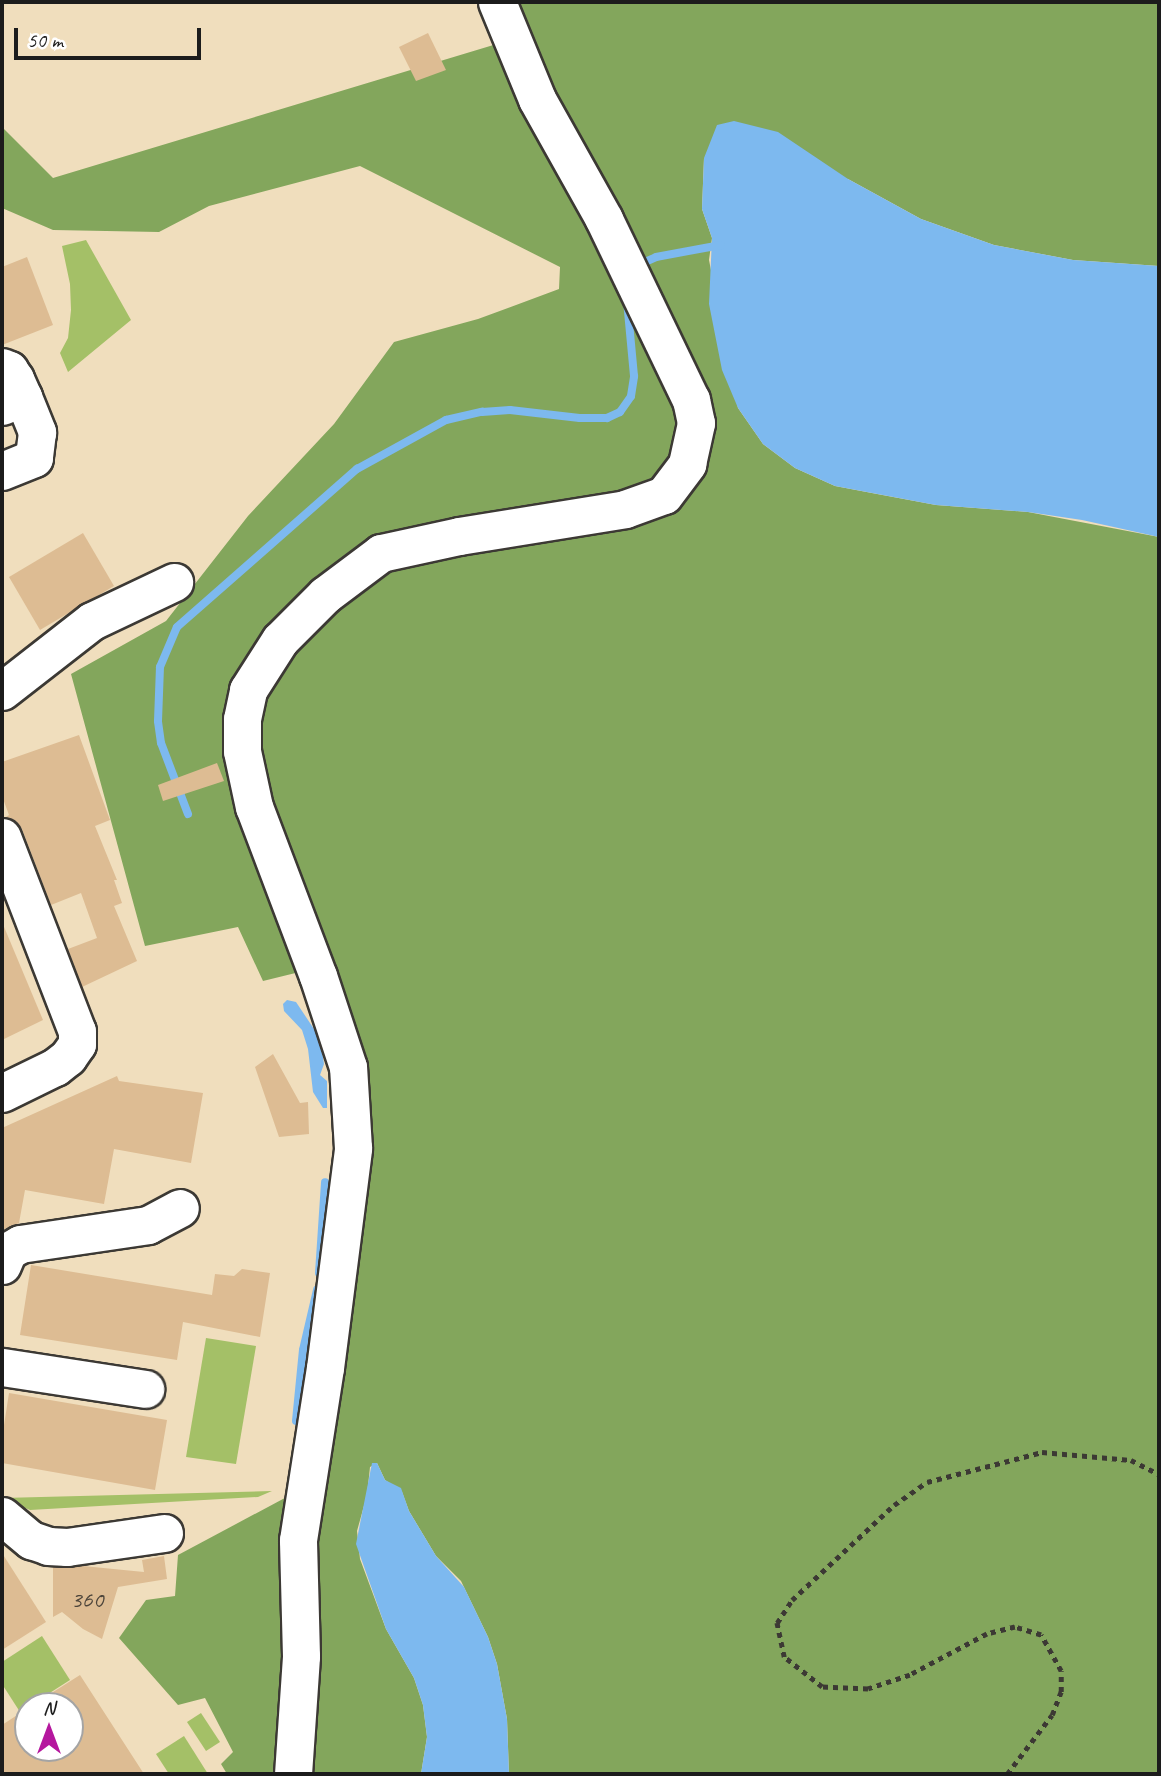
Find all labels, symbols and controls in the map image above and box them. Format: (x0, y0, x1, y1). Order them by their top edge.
scale bar (18, 14, 205, 58)
text: 50 m (27, 27, 63, 53)
house number: 360 (71, 1586, 103, 1614)
north arrow (14, 1692, 84, 1762)
text: N (43, 1696, 55, 1720)

